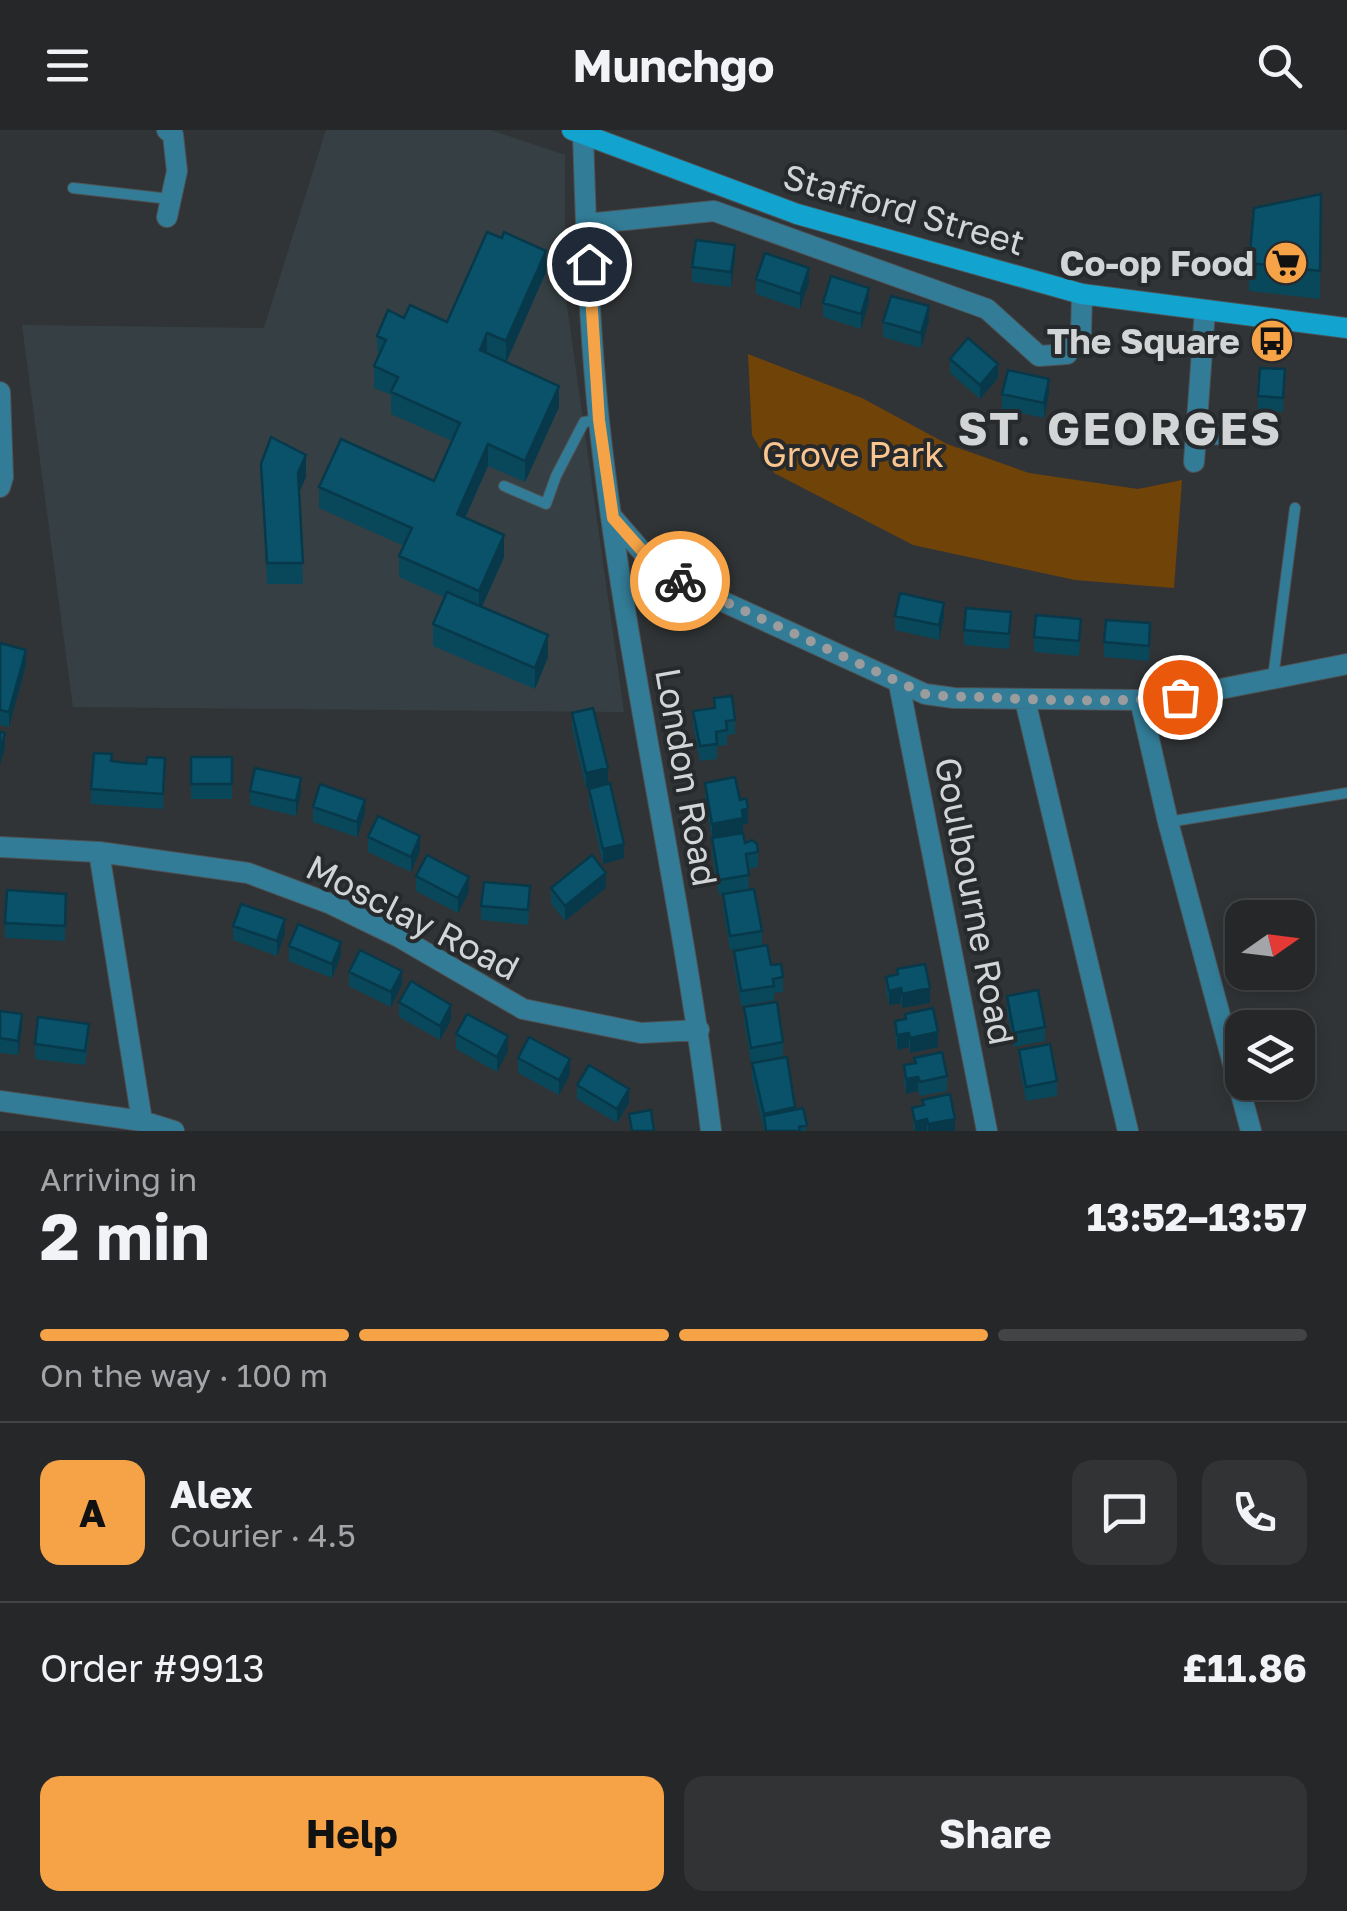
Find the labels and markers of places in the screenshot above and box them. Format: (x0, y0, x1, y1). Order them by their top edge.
pin (547, 222, 632, 307)
supermarket icon: Co-op Food (1263, 240, 1309, 286)
place label: Co-op Food (1060, 242, 1254, 284)
bus stop icon: The Square (1249, 318, 1295, 364)
place label: The Square (1047, 320, 1240, 362)
pin (1138, 655, 1223, 740)

